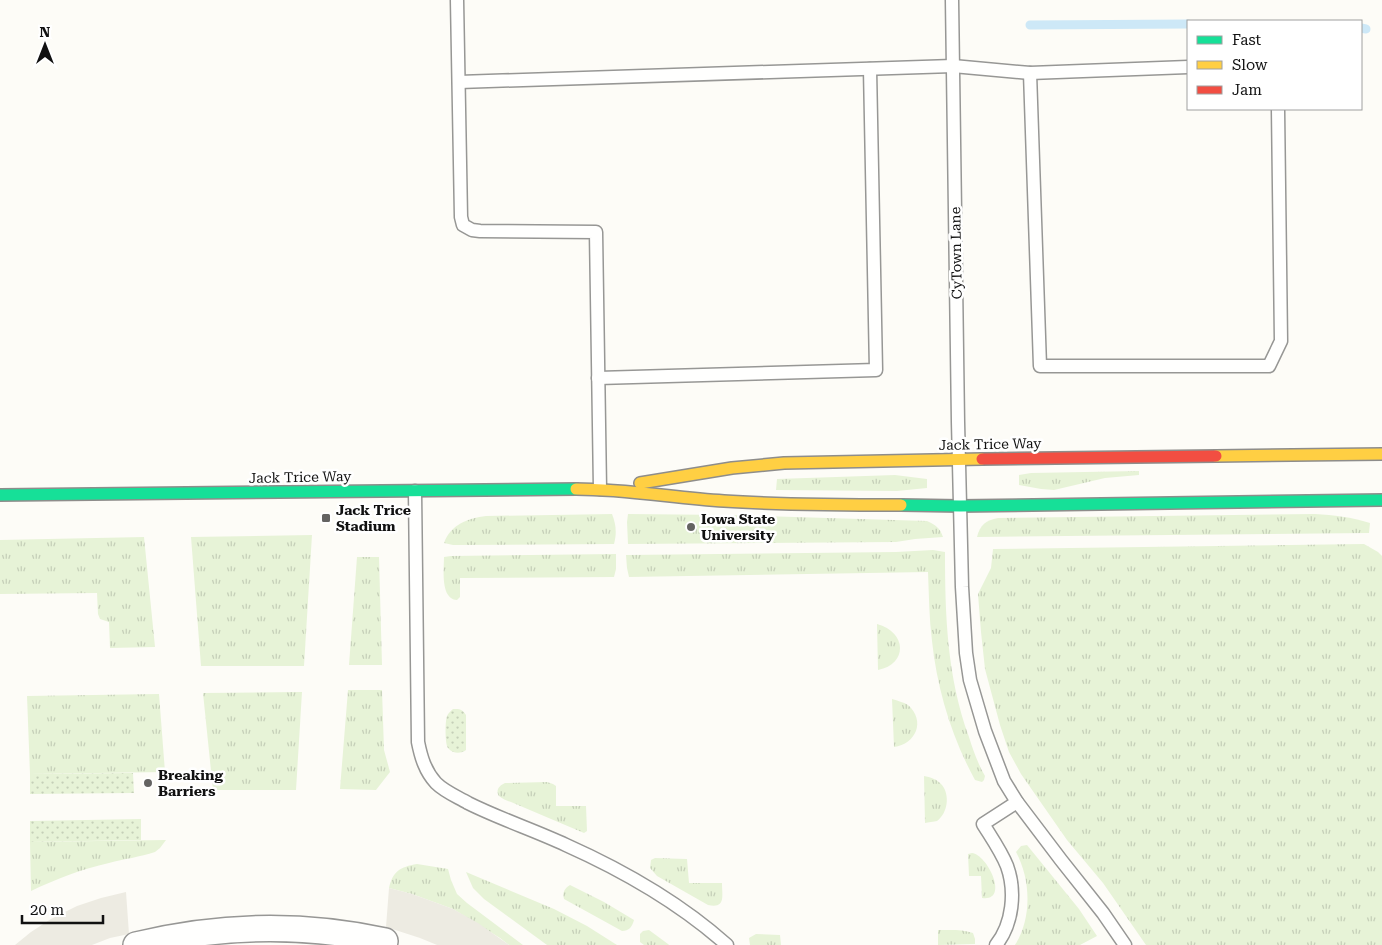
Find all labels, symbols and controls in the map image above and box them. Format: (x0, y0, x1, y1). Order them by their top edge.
north arrow (20, 20, 70, 70)
legend (1187, 20, 1362, 110)
text: N (40, 24, 51, 40)
text: Fast (1232, 31, 1262, 49)
text: Slow (1232, 56, 1268, 74)
text: Jam (1232, 81, 1262, 99)
street label: CyTown Lane (947, 206, 965, 299)
street label: Jack Trice Way (938, 435, 1042, 453)
street label: Jack Trice Way (248, 468, 352, 486)
place label: Jack Trice Stadium (336, 502, 411, 534)
place label: Iowa State University (701, 511, 775, 543)
marker: Jack Trice Stadium (320, 512, 332, 524)
marker: Iowa State University (685, 521, 697, 533)
place label: Breaking Barriers (158, 767, 223, 799)
marker: Breaking Barriers (142, 777, 154, 789)
scale bar (22, 892, 104, 924)
text: 20 m (30, 901, 65, 919)

